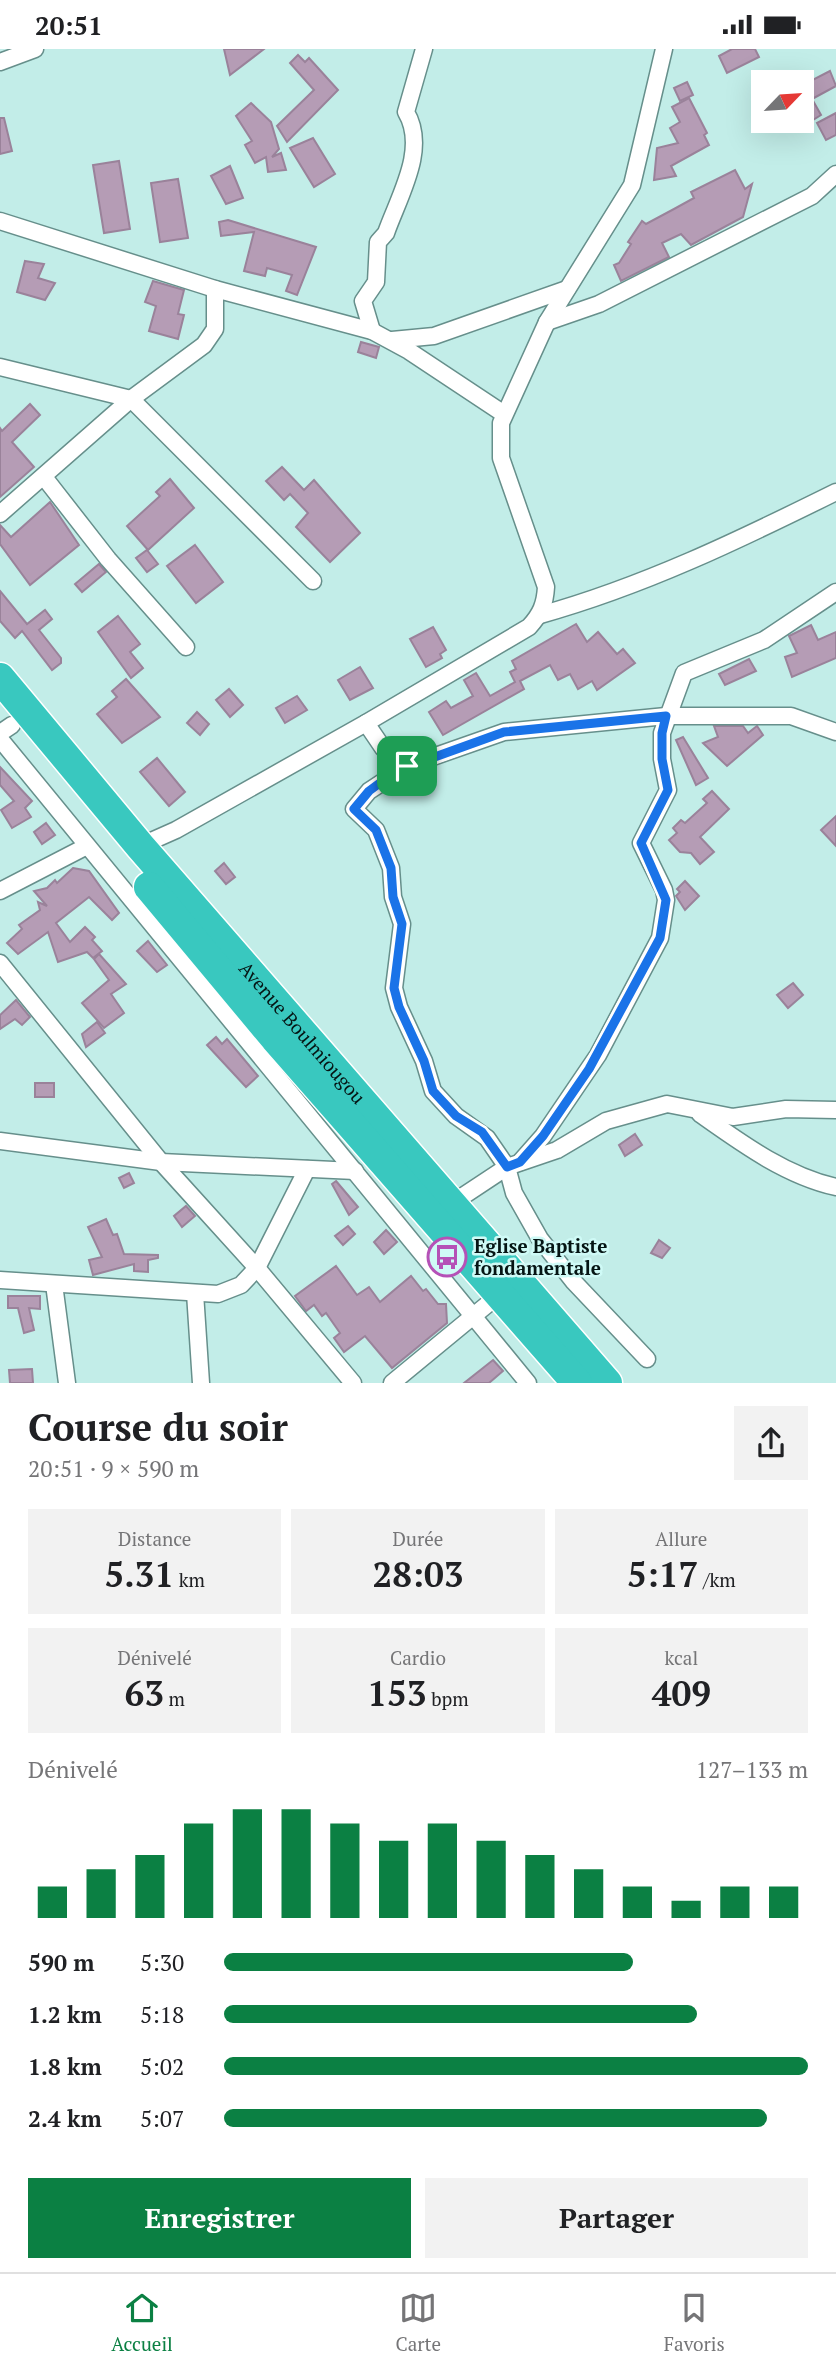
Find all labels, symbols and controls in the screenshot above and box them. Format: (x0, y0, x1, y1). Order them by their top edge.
text: 20:51 (35, 8, 103, 42)
north arrow (751, 70, 814, 133)
map controls (751, 70, 814, 133)
pin (377, 736, 437, 796)
icon: arrive (388, 747, 426, 785)
street label: Avenue Boulmiougou (234, 956, 371, 1109)
place label: Eglise Baptiste fondamentale (474, 1233, 607, 1280)
bus stop icon: Eglise Baptiste fondamentale (426, 1236, 468, 1278)
text: Course du soir (28, 1402, 288, 1452)
button: share (734, 1406, 808, 1480)
text: 20:51 · 9 × 590 m (28, 1453, 199, 1484)
text: Distance (118, 1526, 191, 1551)
text: Durée (393, 1526, 443, 1551)
text: Allure (655, 1526, 707, 1551)
text: 5.31 (104, 1551, 174, 1597)
text: 28:03 (372, 1551, 464, 1597)
text: 5:17 (627, 1551, 698, 1597)
text: km (174, 1567, 205, 1592)
text: /km (698, 1567, 736, 1592)
text: Dénivelé (118, 1645, 192, 1670)
text: Cardio (390, 1645, 446, 1670)
text: kcal (664, 1645, 698, 1670)
text: 63 (124, 1670, 164, 1716)
text: 153 (367, 1670, 427, 1716)
text: 409 (652, 1670, 711, 1716)
text: m (164, 1686, 185, 1711)
text: bpm (427, 1686, 469, 1711)
text: Dénivelé (28, 1754, 118, 1785)
text: 127–133 m (696, 1754, 808, 1785)
text: 590 m (28, 1947, 94, 1978)
text: 5:30 (140, 1947, 184, 1978)
text: 1.2 km (28, 1999, 102, 2030)
text: 5:18 (140, 1999, 184, 2030)
text: 1.8 km (28, 2051, 102, 2082)
text: 5:02 (140, 2051, 184, 2082)
text: 2.4 km (28, 2103, 102, 2134)
text: 5:07 (140, 2103, 184, 2134)
button: Enregistrer (28, 2178, 411, 2258)
button: Partager (425, 2178, 808, 2258)
tab: Accueil (111, 2289, 173, 2356)
tab: Carte (395, 2289, 441, 2356)
tab: Favoris (664, 2289, 725, 2356)

